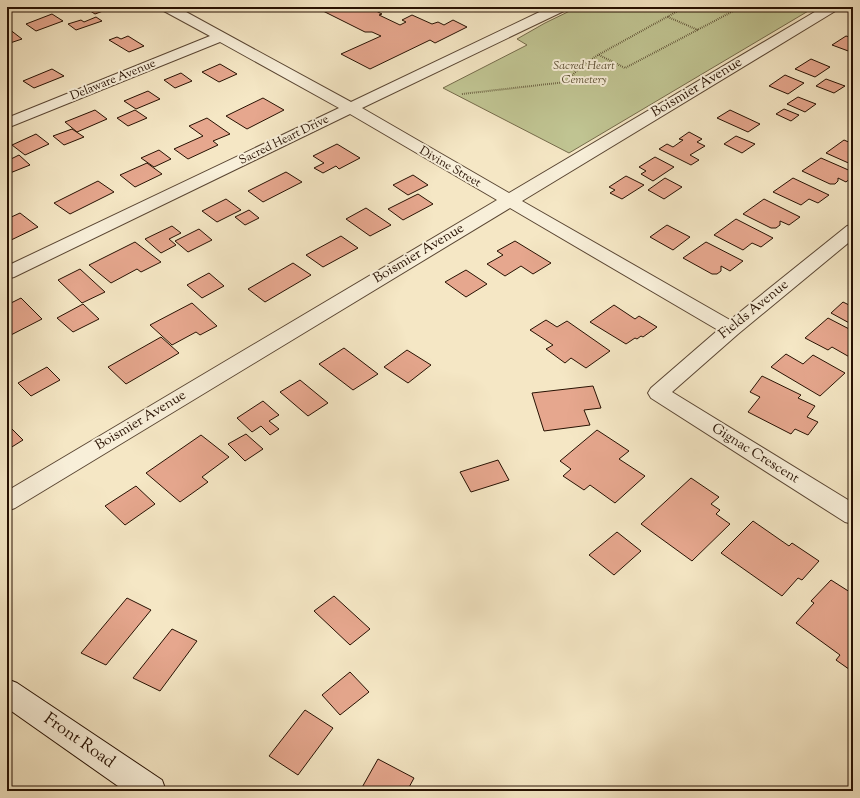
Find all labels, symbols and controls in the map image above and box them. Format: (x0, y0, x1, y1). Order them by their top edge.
street label: Boismier Avenue (648, 53, 746, 123)
street label: Delaware Avenue (68, 54, 159, 105)
park label: Sacred Heart Cemetery (553, 57, 615, 89)
street label: Sacred Heart Drive (236, 110, 332, 170)
street label: Divine Street (416, 142, 484, 192)
street label: Boismier Avenue (370, 219, 468, 289)
street label: Fields Avenue (715, 276, 793, 344)
street label: Boismier Avenue (92, 386, 190, 456)
street label: Gignac Crescent (707, 419, 803, 489)
street label: Front Road (38, 708, 120, 775)

